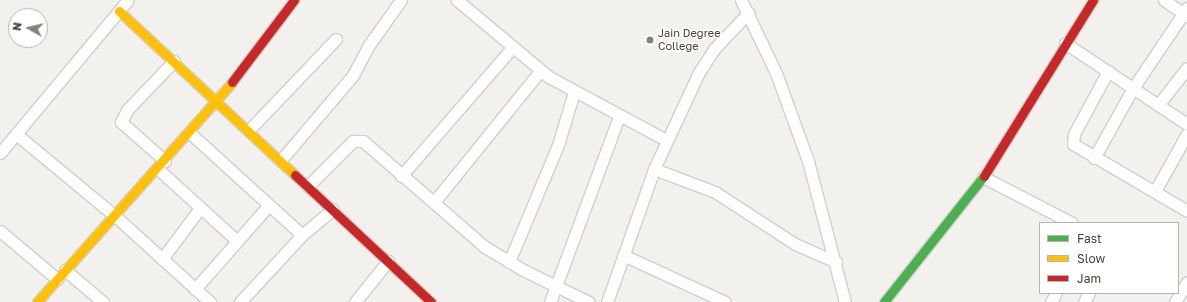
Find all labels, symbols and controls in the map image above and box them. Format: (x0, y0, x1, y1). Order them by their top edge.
north arrow (8, 8, 48, 48)
text: N (10, 21, 24, 31)
place label: Jain Degree College (658, 27, 721, 53)
marker: Jain Degree College (645, 35, 655, 45)
legend (1039, 222, 1179, 294)
text: Fast (1077, 231, 1102, 246)
text: Slow (1077, 251, 1105, 266)
text: Jam (1077, 271, 1101, 286)

